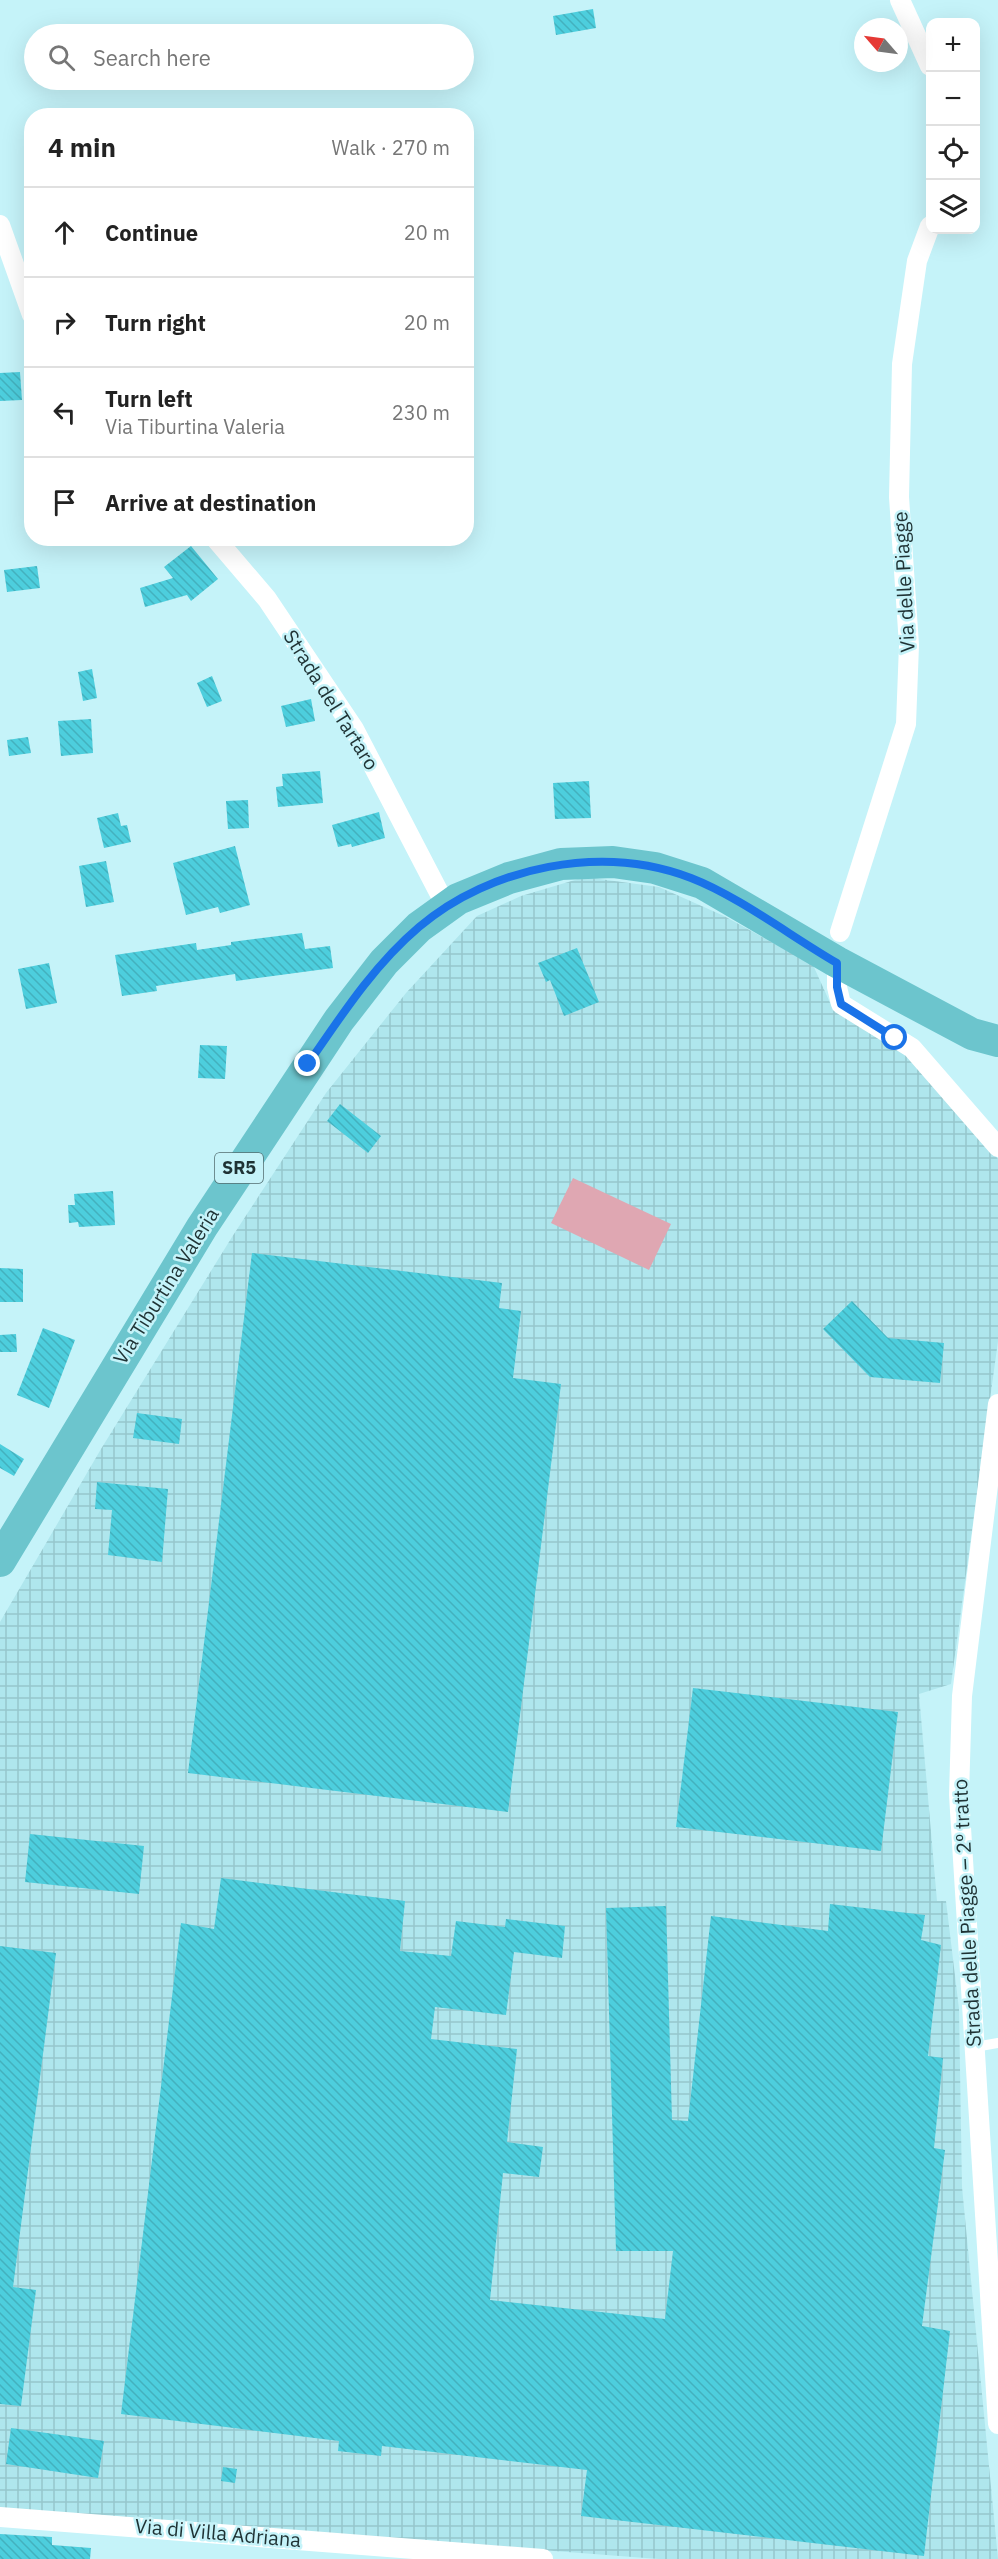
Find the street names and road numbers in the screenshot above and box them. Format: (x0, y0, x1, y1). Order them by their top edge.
street label: Via delle Piagge (886, 511, 921, 653)
street label: Strada del Tartaro (277, 624, 385, 775)
road number: SR5 (215, 1153, 263, 1183)
street label: Via Tiburtina Valeria (106, 1202, 225, 1369)
street label: Strada delle Piagge – 2º tratto (946, 1778, 987, 2048)
street label: Via di Villa Adriana (134, 2512, 303, 2553)

